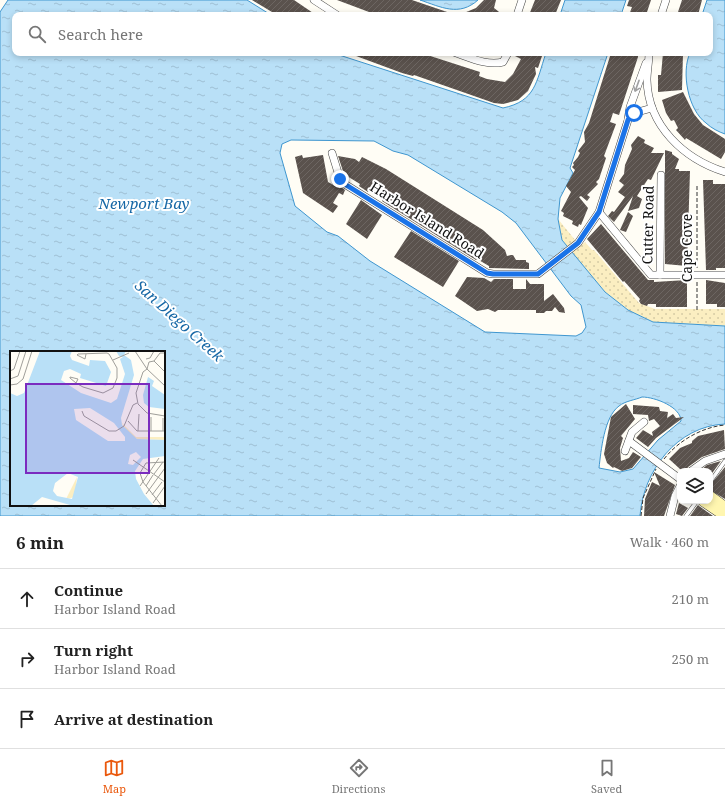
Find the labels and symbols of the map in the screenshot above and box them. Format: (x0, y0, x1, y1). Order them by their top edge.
one-way arrow (633, 80, 641, 92)
route start (625, 104, 643, 122)
route end (331, 170, 349, 188)
street label: Harbor Island Road (367, 177, 488, 263)
street label: Cutter Road (637, 185, 658, 265)
water label: Newport Bay (98, 193, 190, 213)
street label: Cape Cove (677, 214, 696, 282)
water label: San Diego Creek (131, 275, 229, 366)
inset map (10, 351, 165, 506)

